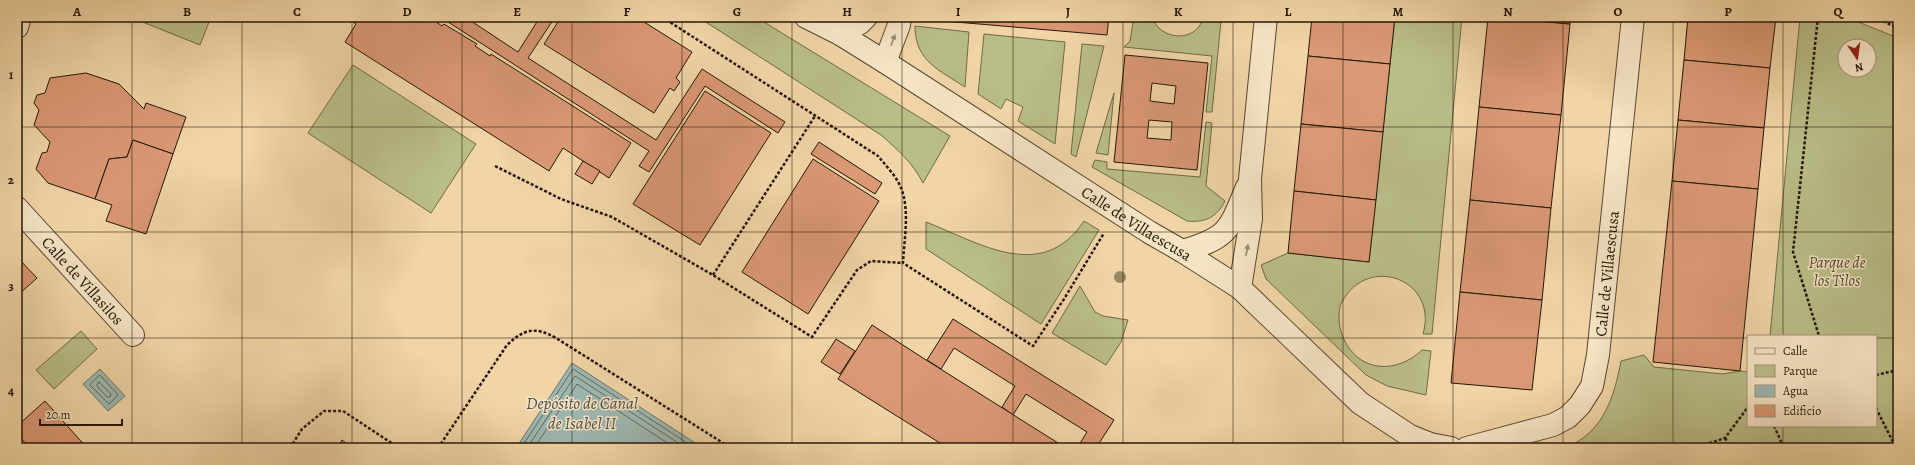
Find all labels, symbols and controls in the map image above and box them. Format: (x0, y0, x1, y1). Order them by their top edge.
text: A (72, 3, 82, 20)
text: B (183, 3, 191, 20)
text: C (293, 3, 301, 20)
text: D (402, 3, 412, 20)
text: E (513, 3, 521, 20)
text: F (624, 3, 631, 20)
text: G (733, 3, 741, 20)
text: H (842, 3, 852, 20)
text: I (956, 3, 961, 20)
text: J (1066, 3, 1070, 20)
text: K (1174, 3, 1183, 20)
text: L (1285, 3, 1292, 20)
text: M (1393, 3, 1404, 20)
text: N (1503, 3, 1513, 20)
text: O (1614, 3, 1623, 20)
text: P (1724, 3, 1732, 20)
text: Q (1834, 3, 1845, 20)
one-way arrow (891, 33, 897, 45)
north arrow (1837, 38, 1877, 78)
text: N (1854, 59, 1865, 75)
text: 1 (9, 66, 14, 83)
text: 2 (8, 171, 15, 188)
street label: Calle de Villaescusa (1077, 181, 1196, 267)
street label: Calle de Villaescusa (1590, 209, 1625, 338)
street label: Calle de Villasilos (36, 232, 129, 330)
one-way arrow (1244, 243, 1250, 256)
park label: Parque de los Tilos (1809, 252, 1866, 292)
text: 3 (8, 277, 14, 294)
legend (1747, 335, 1877, 427)
text: Calle (1783, 343, 1807, 359)
text: Parque (1783, 363, 1818, 379)
text: 4 (8, 382, 14, 399)
text: Agua (1782, 383, 1809, 399)
water label: Depósito de Canal de Isabel II (526, 392, 639, 435)
scale bar (40, 401, 122, 427)
text: Edificio (1783, 403, 1821, 419)
text: 20 m (46, 407, 70, 423)

